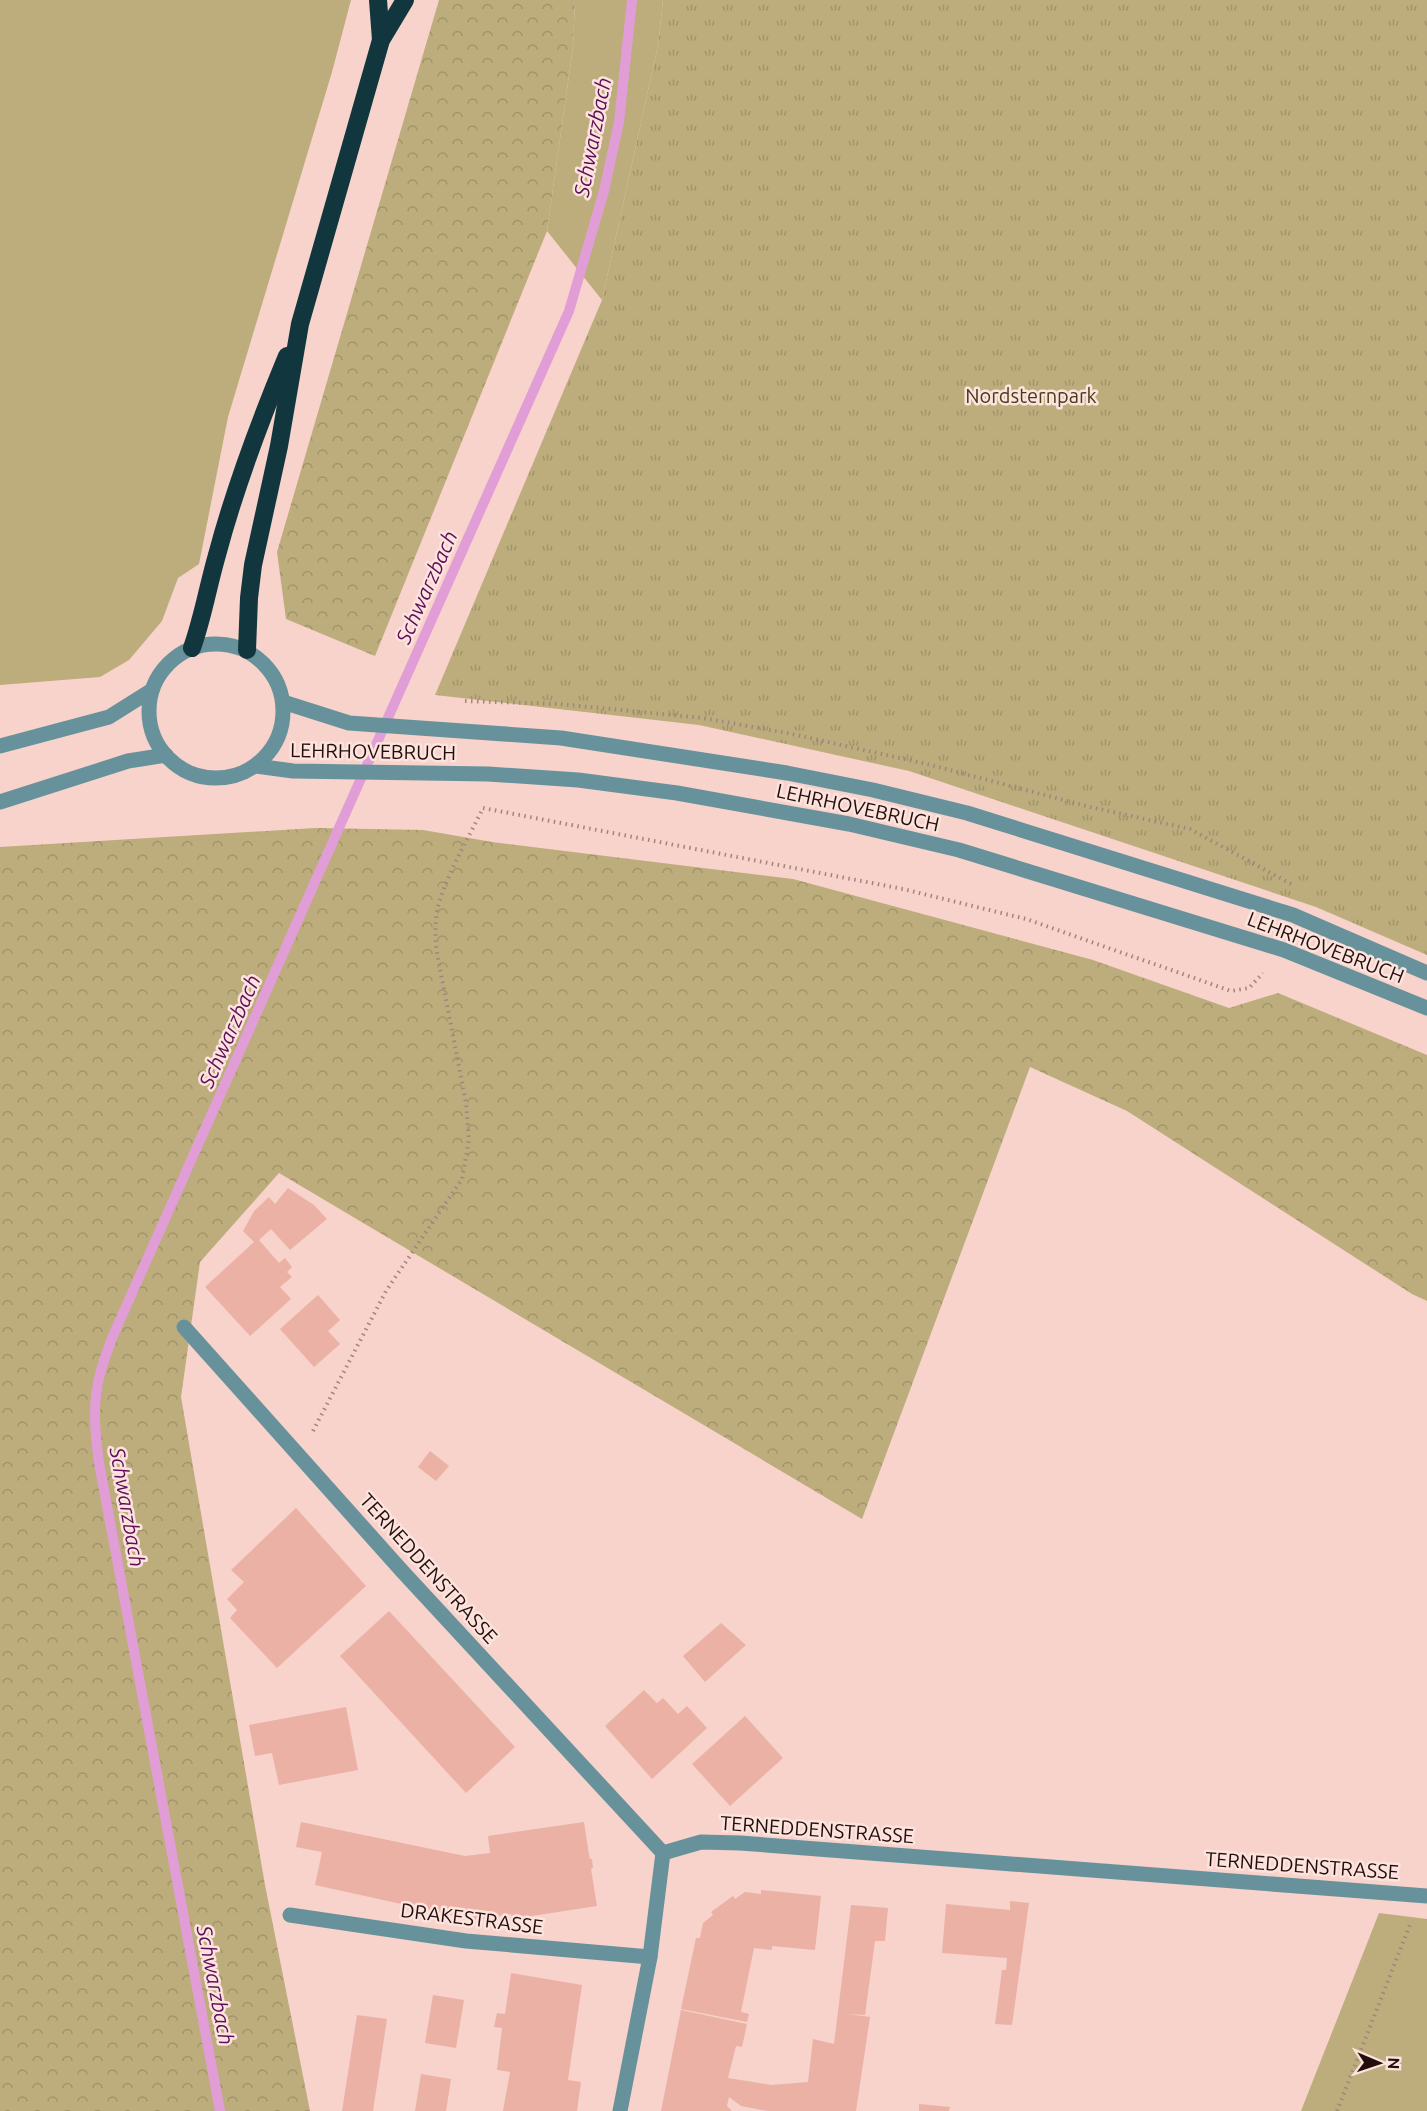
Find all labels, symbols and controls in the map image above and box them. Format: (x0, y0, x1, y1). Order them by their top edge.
water label: Schwarzbach (568, 75, 615, 200)
park label: Nordsternpark (965, 384, 1097, 407)
water label: Schwarzbach (390, 527, 462, 648)
street label: LEHRHOVEBRUCH (290, 738, 456, 764)
street label: LEHRHOVEBRUCH (774, 778, 942, 836)
street label: LEHRHOVEBRUCH (1244, 907, 1408, 987)
water label: Schwarzbach (193, 971, 265, 1092)
water label: Schwarzbach (105, 1444, 150, 1569)
street label: TERNEDDENSTRASSE (355, 1488, 503, 1648)
street label: TERNEDDENSTRASSE (719, 1811, 915, 1847)
street label: TERNEDDENSTRASSE (1204, 1847, 1400, 1883)
street label: DRAKESTRASSE (399, 1898, 545, 1938)
water label: Schwarzbach (192, 1922, 239, 2047)
north arrow (1349, 2033, 1409, 2093)
text: N (1385, 2057, 1403, 2070)

